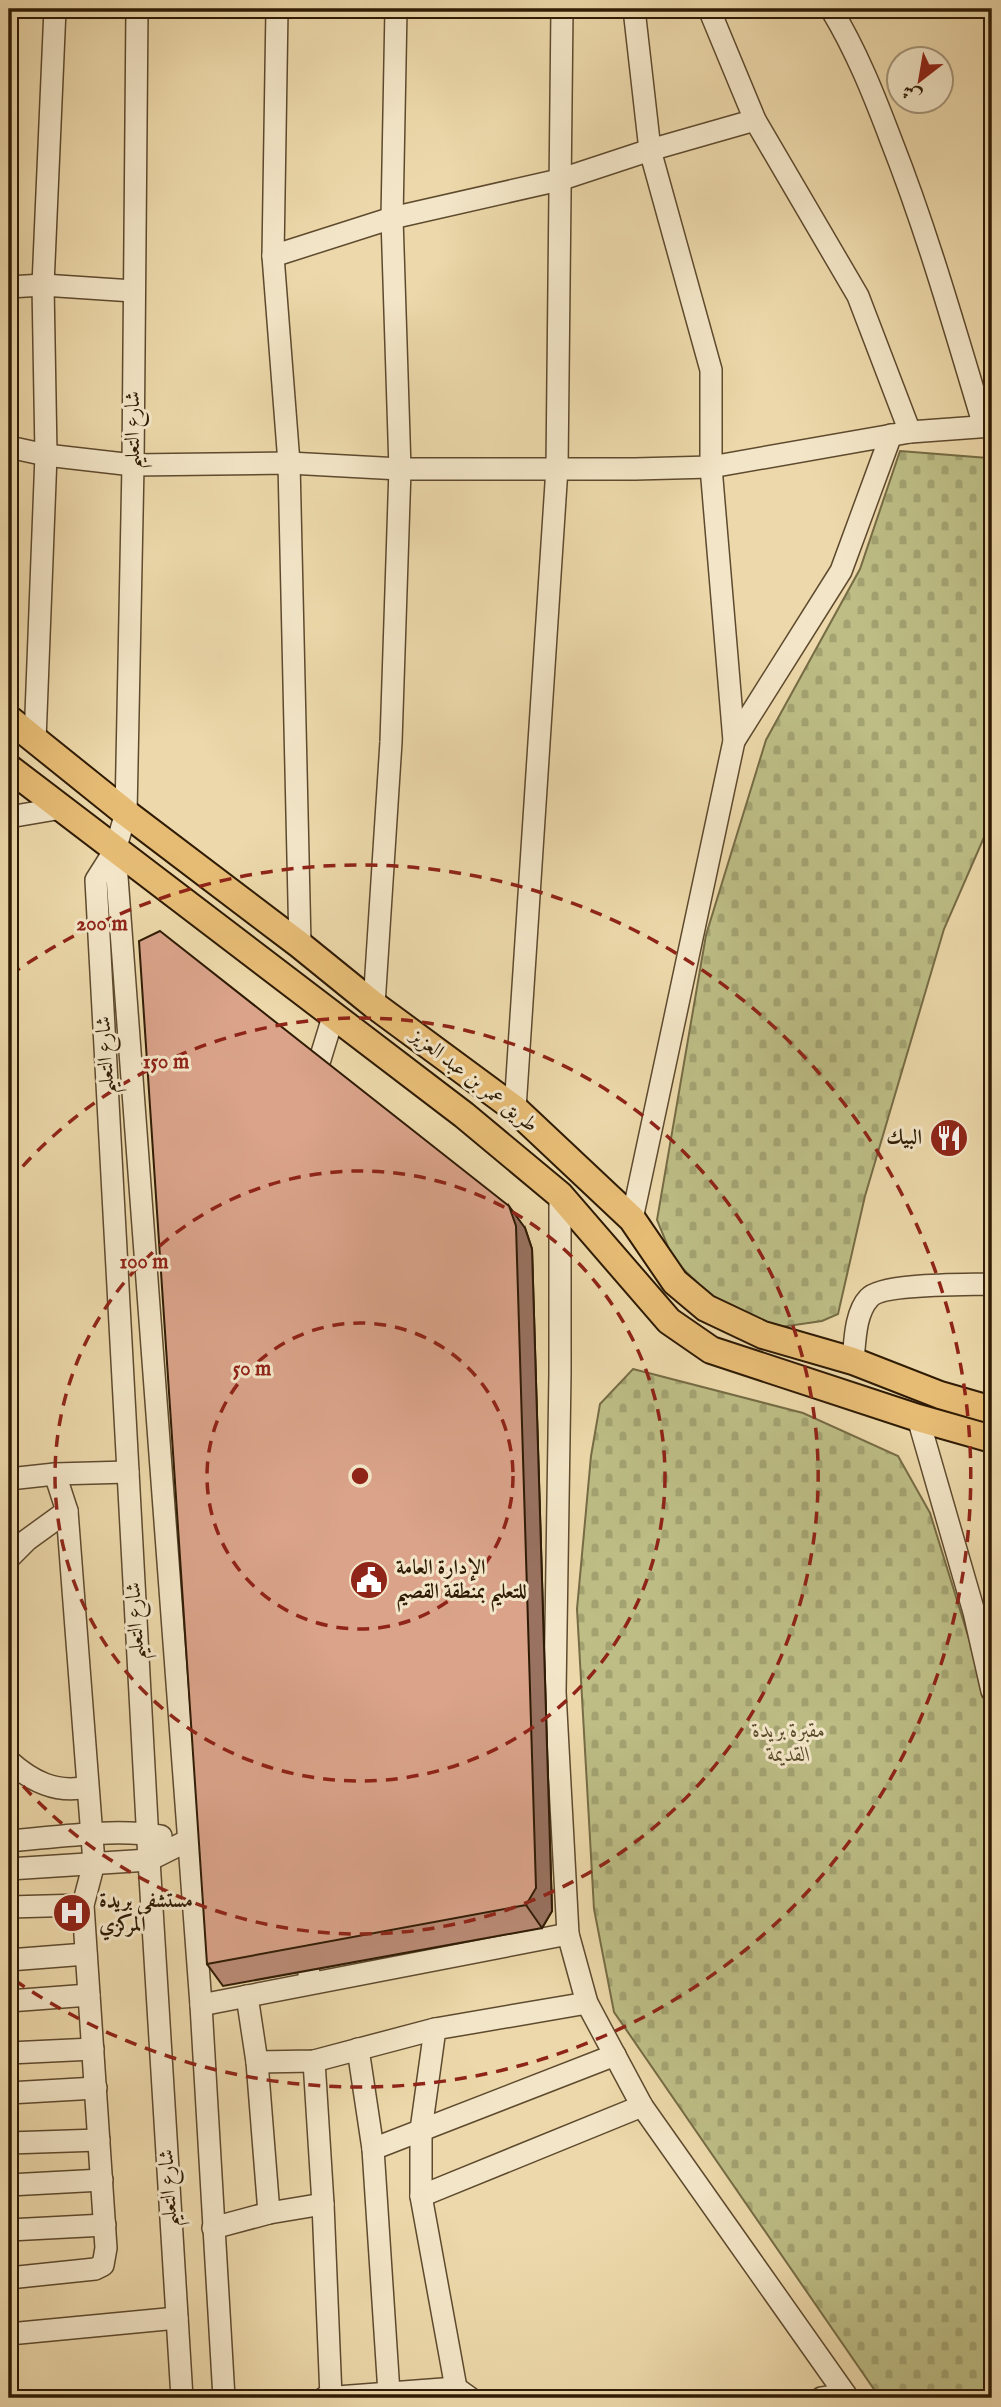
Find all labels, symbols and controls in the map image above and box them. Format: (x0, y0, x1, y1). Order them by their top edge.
north arrow (886, 46, 956, 116)
text: ش (898, 78, 927, 108)
street label: شارع التعليم (120, 391, 153, 469)
text: 200 m (76, 911, 128, 938)
street label: شارع التعليم (90, 1015, 128, 1095)
street label: طريق عمر بن عبد العزيز (403, 1022, 543, 1139)
text: 150 m (143, 1049, 190, 1076)
restaurant icon: البيك (928, 1117, 970, 1159)
place label: البيك (886, 1125, 922, 1152)
text: 100 m (119, 1249, 169, 1276)
text: 50 m (233, 1356, 272, 1383)
centre of rings (348, 1464, 372, 1488)
place label: الإدارة العامة للتعليم بمنطقة القصيم (396, 1555, 527, 1612)
public building icon: الإدارة العامة للتعليم بمنطقة القصيم (348, 1559, 390, 1601)
street label: شارع التعليم (120, 1581, 158, 1661)
park label: مقبرة بريدة القديمة (752, 1718, 825, 1769)
place label: مستشفى بريدة المركزي (99, 1888, 193, 1941)
hospital icon: مستشفى بريدة المركزي (51, 1892, 93, 1934)
street label: شارع التعليم (153, 2148, 191, 2228)

